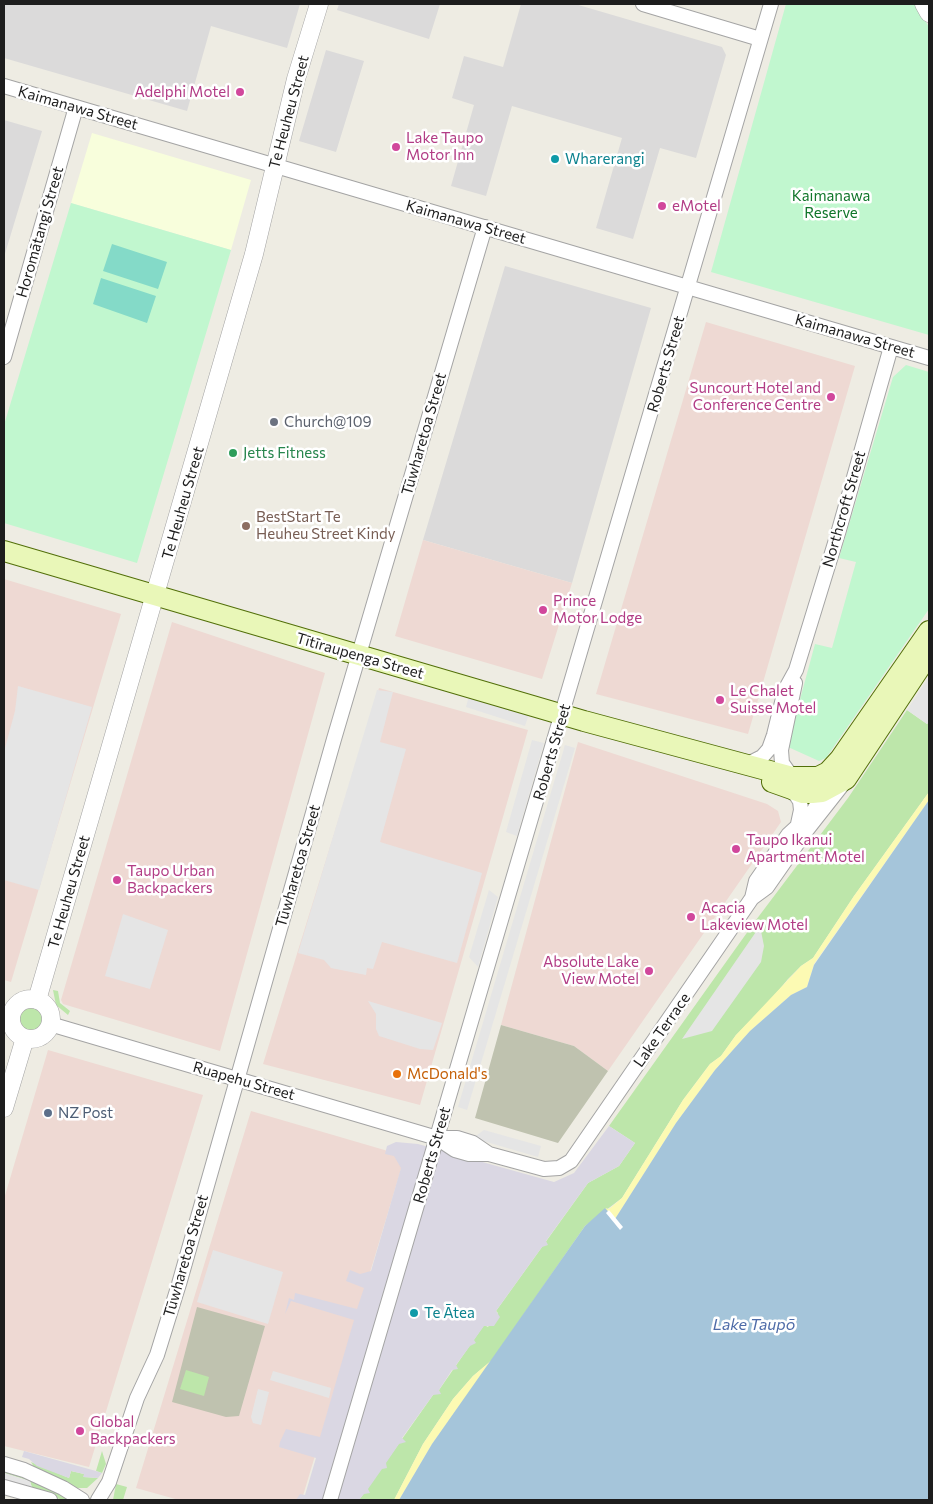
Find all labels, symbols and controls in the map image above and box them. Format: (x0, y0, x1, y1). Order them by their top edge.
street label: Te Heuheu Street (265, 53, 313, 171)
street label: Kaimanawa Street (16, 82, 140, 134)
place label: Adelphi Motel (134, 83, 230, 101)
marker: Adelphi Motel (234, 86, 246, 98)
place label: Lake Taupo Motor Inn (406, 129, 483, 164)
marker: Lake Taupo Motor Inn (390, 141, 402, 153)
place label: Wharerangi (565, 150, 645, 168)
marker: Wharerangi (549, 153, 561, 165)
street label: Horomātangi Street (13, 164, 67, 300)
park label: Kaimanawa Reserve (792, 187, 870, 222)
street label: Kaimanawa Street (404, 196, 528, 248)
place label: eMotel (672, 197, 721, 215)
marker: eMotel (656, 200, 668, 212)
street label: Kaimanawa Street (793, 310, 917, 362)
street label: Roberts Street (644, 314, 688, 414)
street label: Tūwharetoa Street (398, 371, 450, 497)
place label: Suncourt Hotel and Conference Centre (690, 379, 821, 414)
marker: Suncourt Hotel and Conference Centre (825, 391, 837, 403)
place label: Church@109 (284, 413, 372, 431)
marker: Church@109 (268, 416, 280, 428)
street label: Te Heuheu Street (158, 444, 208, 562)
place label: Jetts Fitness (243, 444, 326, 462)
marker: Jetts Fitness (227, 447, 239, 459)
street label: Northcroft Street (819, 449, 869, 569)
place label: BestStart Te Heuheu Street Kindy (256, 508, 395, 543)
marker: BestStart Te Heuheu Street Kindy (240, 520, 252, 532)
place label: Prince Motor Lodge (553, 592, 642, 627)
marker: Prince Motor Lodge (537, 604, 549, 616)
street label: Tītīraupenga Street (294, 629, 426, 683)
place label: Le Chalet Suisse Motel (730, 682, 816, 717)
marker: Le Chalet Suisse Motel (714, 694, 726, 706)
street label: Roberts Street (530, 702, 574, 802)
street label: Tūwharetoa Street (272, 803, 324, 929)
place label: Taupo Ikanui Apartment Motel (746, 831, 865, 866)
street label: Te Heuheu Street (44, 833, 94, 951)
marker: Taupo Ikanui Apartment Motel (730, 843, 742, 855)
place label: Taupo Urban Backpackers (127, 862, 215, 897)
marker: Taupo Urban Backpackers (111, 874, 123, 886)
place label: Acacia Lakeview Motel (701, 899, 808, 934)
marker: Acacia Lakeview Motel (685, 911, 697, 923)
place label: Absolute Lake View Motel (543, 953, 639, 988)
marker: Absolute Lake View Motel (643, 965, 655, 977)
street label: Lake Terrace (630, 989, 694, 1071)
street label: Ruapehu Street (191, 1058, 297, 1104)
place label: McDonald's (407, 1065, 488, 1083)
marker: McDonald's (391, 1068, 403, 1080)
place label: NZ Post (58, 1104, 113, 1122)
street label: Roberts Street (410, 1105, 454, 1205)
marker: NZ Post (42, 1107, 54, 1119)
street label: Tūwharetoa Street (160, 1193, 212, 1319)
place label: Te Ātea (424, 1304, 475, 1322)
marker: Te Ātea (408, 1307, 420, 1319)
water label: Lake Taupō (713, 1315, 795, 1335)
place label: Global Backpackers (90, 1413, 175, 1448)
marker: Global Backpackers (74, 1425, 86, 1437)

